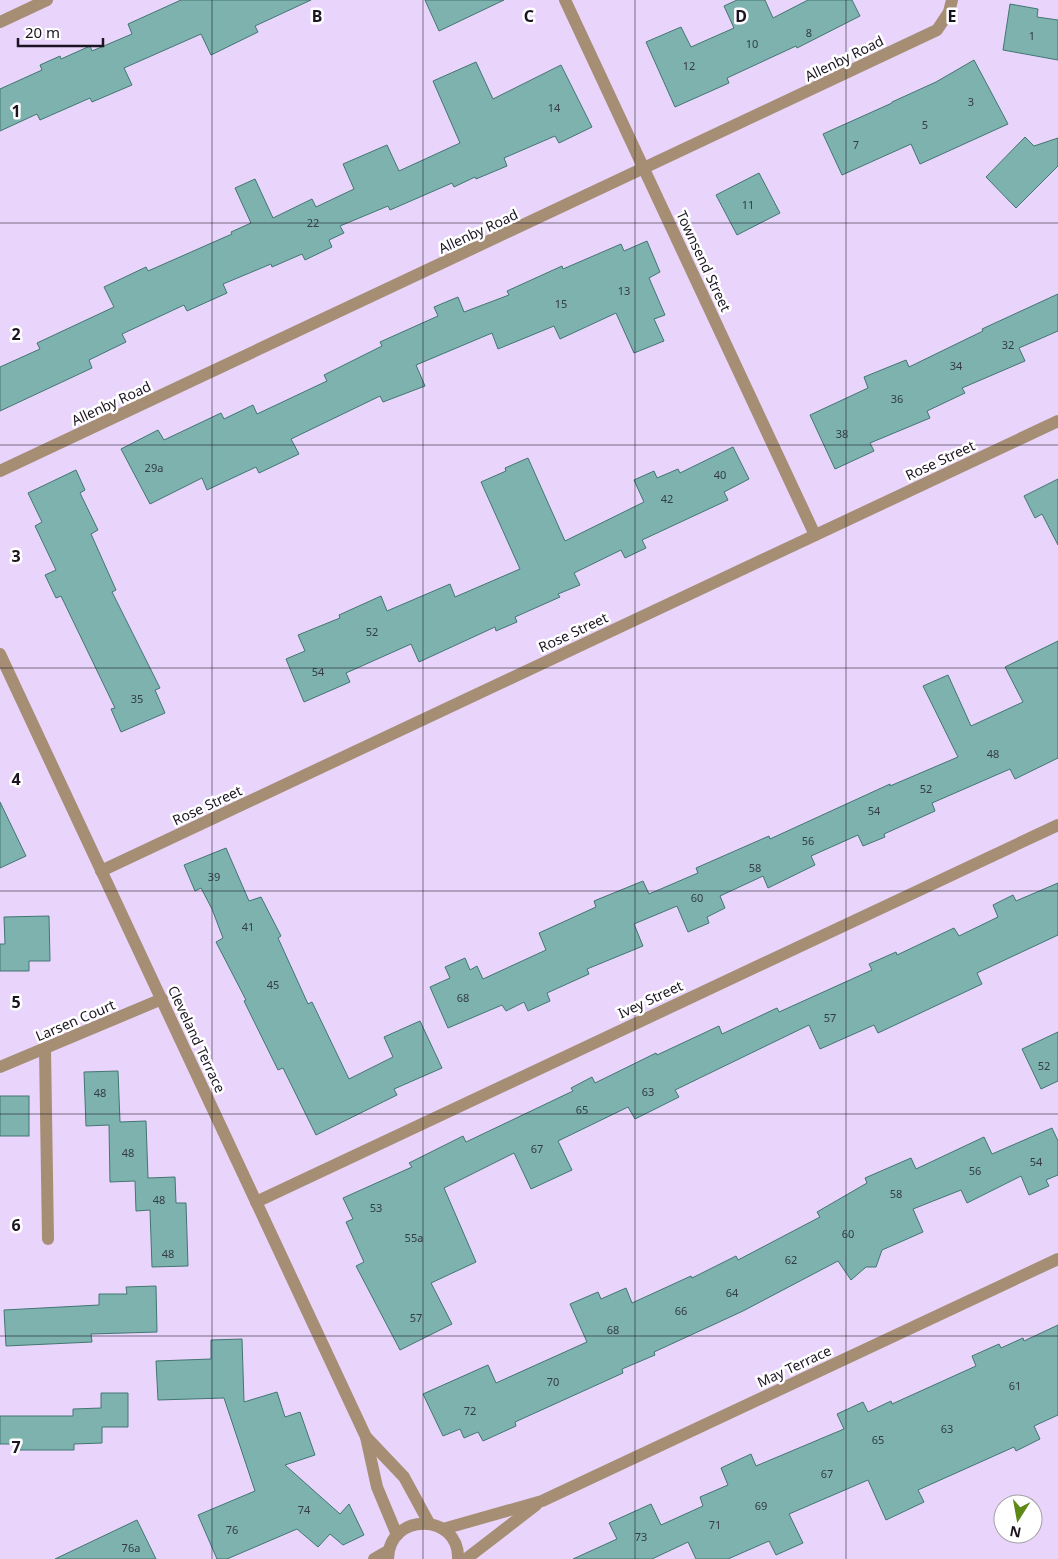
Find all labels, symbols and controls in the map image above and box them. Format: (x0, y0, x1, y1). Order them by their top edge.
text: B (312, 5, 322, 27)
text: C (524, 5, 534, 27)
text: D (735, 5, 747, 27)
text: E (948, 5, 957, 27)
scale bar (18, 15, 102, 47)
text: 20 m (25, 22, 60, 42)
house number: 8 (806, 25, 812, 40)
house number: 1 (1029, 28, 1035, 43)
street label: Allenby Road (801, 31, 887, 85)
house number: 10 (746, 36, 758, 51)
house number: 12 (683, 58, 695, 73)
house number: 3 (968, 94, 974, 109)
text: 1 (11, 100, 21, 122)
house number: 14 (548, 100, 561, 115)
house number: 5 (922, 117, 928, 132)
house number: 7 (853, 137, 859, 152)
house number: 11 (742, 197, 754, 212)
street label: Allenby Road (435, 204, 521, 258)
street label: Townsend Street (672, 207, 736, 315)
house number: 22 (307, 215, 319, 230)
house number: 13 (618, 283, 630, 298)
house number: 15 (555, 296, 567, 311)
text: 2 (11, 323, 21, 345)
house number: 32 (1002, 337, 1014, 352)
house number: 34 (950, 358, 963, 373)
street label: Allenby Road (68, 376, 154, 430)
house number: 36 (891, 391, 903, 406)
house number: 38 (836, 426, 848, 441)
street label: Rose Street (902, 436, 978, 484)
house number: 29a (145, 460, 163, 475)
house number: 40 (714, 467, 726, 482)
house number: 42 (661, 491, 673, 506)
text: 3 (11, 545, 21, 567)
street label: Rose Street (535, 608, 611, 656)
house number: 52 (366, 624, 378, 639)
house number: 54 (312, 664, 325, 679)
house number: 35 (131, 691, 143, 706)
house number: 48 (987, 746, 999, 761)
text: 4 (11, 768, 21, 790)
street label: Rose Street (169, 781, 245, 829)
house number: 52 (920, 781, 932, 796)
house number: 54 (868, 803, 881, 818)
house number: 56 (802, 833, 814, 848)
house number: 58 (749, 860, 761, 875)
house number: 39 (208, 869, 220, 884)
house number: 60 (691, 890, 703, 905)
house number: 41 (242, 919, 254, 934)
street label: Ivey Street (615, 976, 685, 1022)
house number: 45 (267, 977, 279, 992)
street label: Cleveland Terrace (164, 982, 230, 1096)
house number: 68 (457, 990, 469, 1005)
text: 5 (11, 991, 21, 1013)
street label: Larsen Court (32, 995, 118, 1045)
house number: 57 (824, 1010, 836, 1025)
house number: 52 (1038, 1058, 1050, 1073)
house number: 63 (642, 1084, 654, 1099)
house number: 48 (94, 1085, 106, 1100)
house number: 65 (576, 1102, 588, 1117)
house number: 67 (531, 1141, 543, 1156)
house number: 48 (122, 1145, 134, 1160)
house number: 54 (1030, 1154, 1043, 1169)
house number: 56 (969, 1163, 981, 1178)
house number: 58 (890, 1186, 902, 1201)
house number: 48 (153, 1192, 165, 1207)
house number: 53 (370, 1200, 382, 1215)
text: 6 (11, 1214, 21, 1236)
house number: 60 (842, 1226, 854, 1241)
house number: 55a (405, 1230, 423, 1245)
house number: 48 (162, 1246, 174, 1261)
house number: 62 (785, 1252, 797, 1267)
house number: 64 (726, 1285, 739, 1300)
house number: 66 (675, 1303, 687, 1318)
house number: 57 (410, 1310, 422, 1325)
house number: 68 (607, 1322, 619, 1337)
street label: May Terrace (754, 1340, 834, 1391)
house number: 70 (547, 1374, 559, 1389)
house number: 61 (1009, 1378, 1021, 1393)
house number: 72 (464, 1403, 476, 1418)
house number: 63 (941, 1421, 953, 1436)
house number: 65 (872, 1432, 884, 1447)
text: 7 (11, 1436, 21, 1458)
house number: 67 (821, 1466, 833, 1481)
north arrow (993, 1494, 1043, 1544)
house number: 69 (755, 1498, 767, 1513)
house number: 74 (298, 1502, 311, 1517)
house number: 71 (709, 1517, 721, 1532)
house number: 76 (226, 1522, 238, 1537)
text: N (1008, 1522, 1023, 1543)
house number: 73 (635, 1529, 647, 1544)
house number: 76a (122, 1540, 140, 1555)

